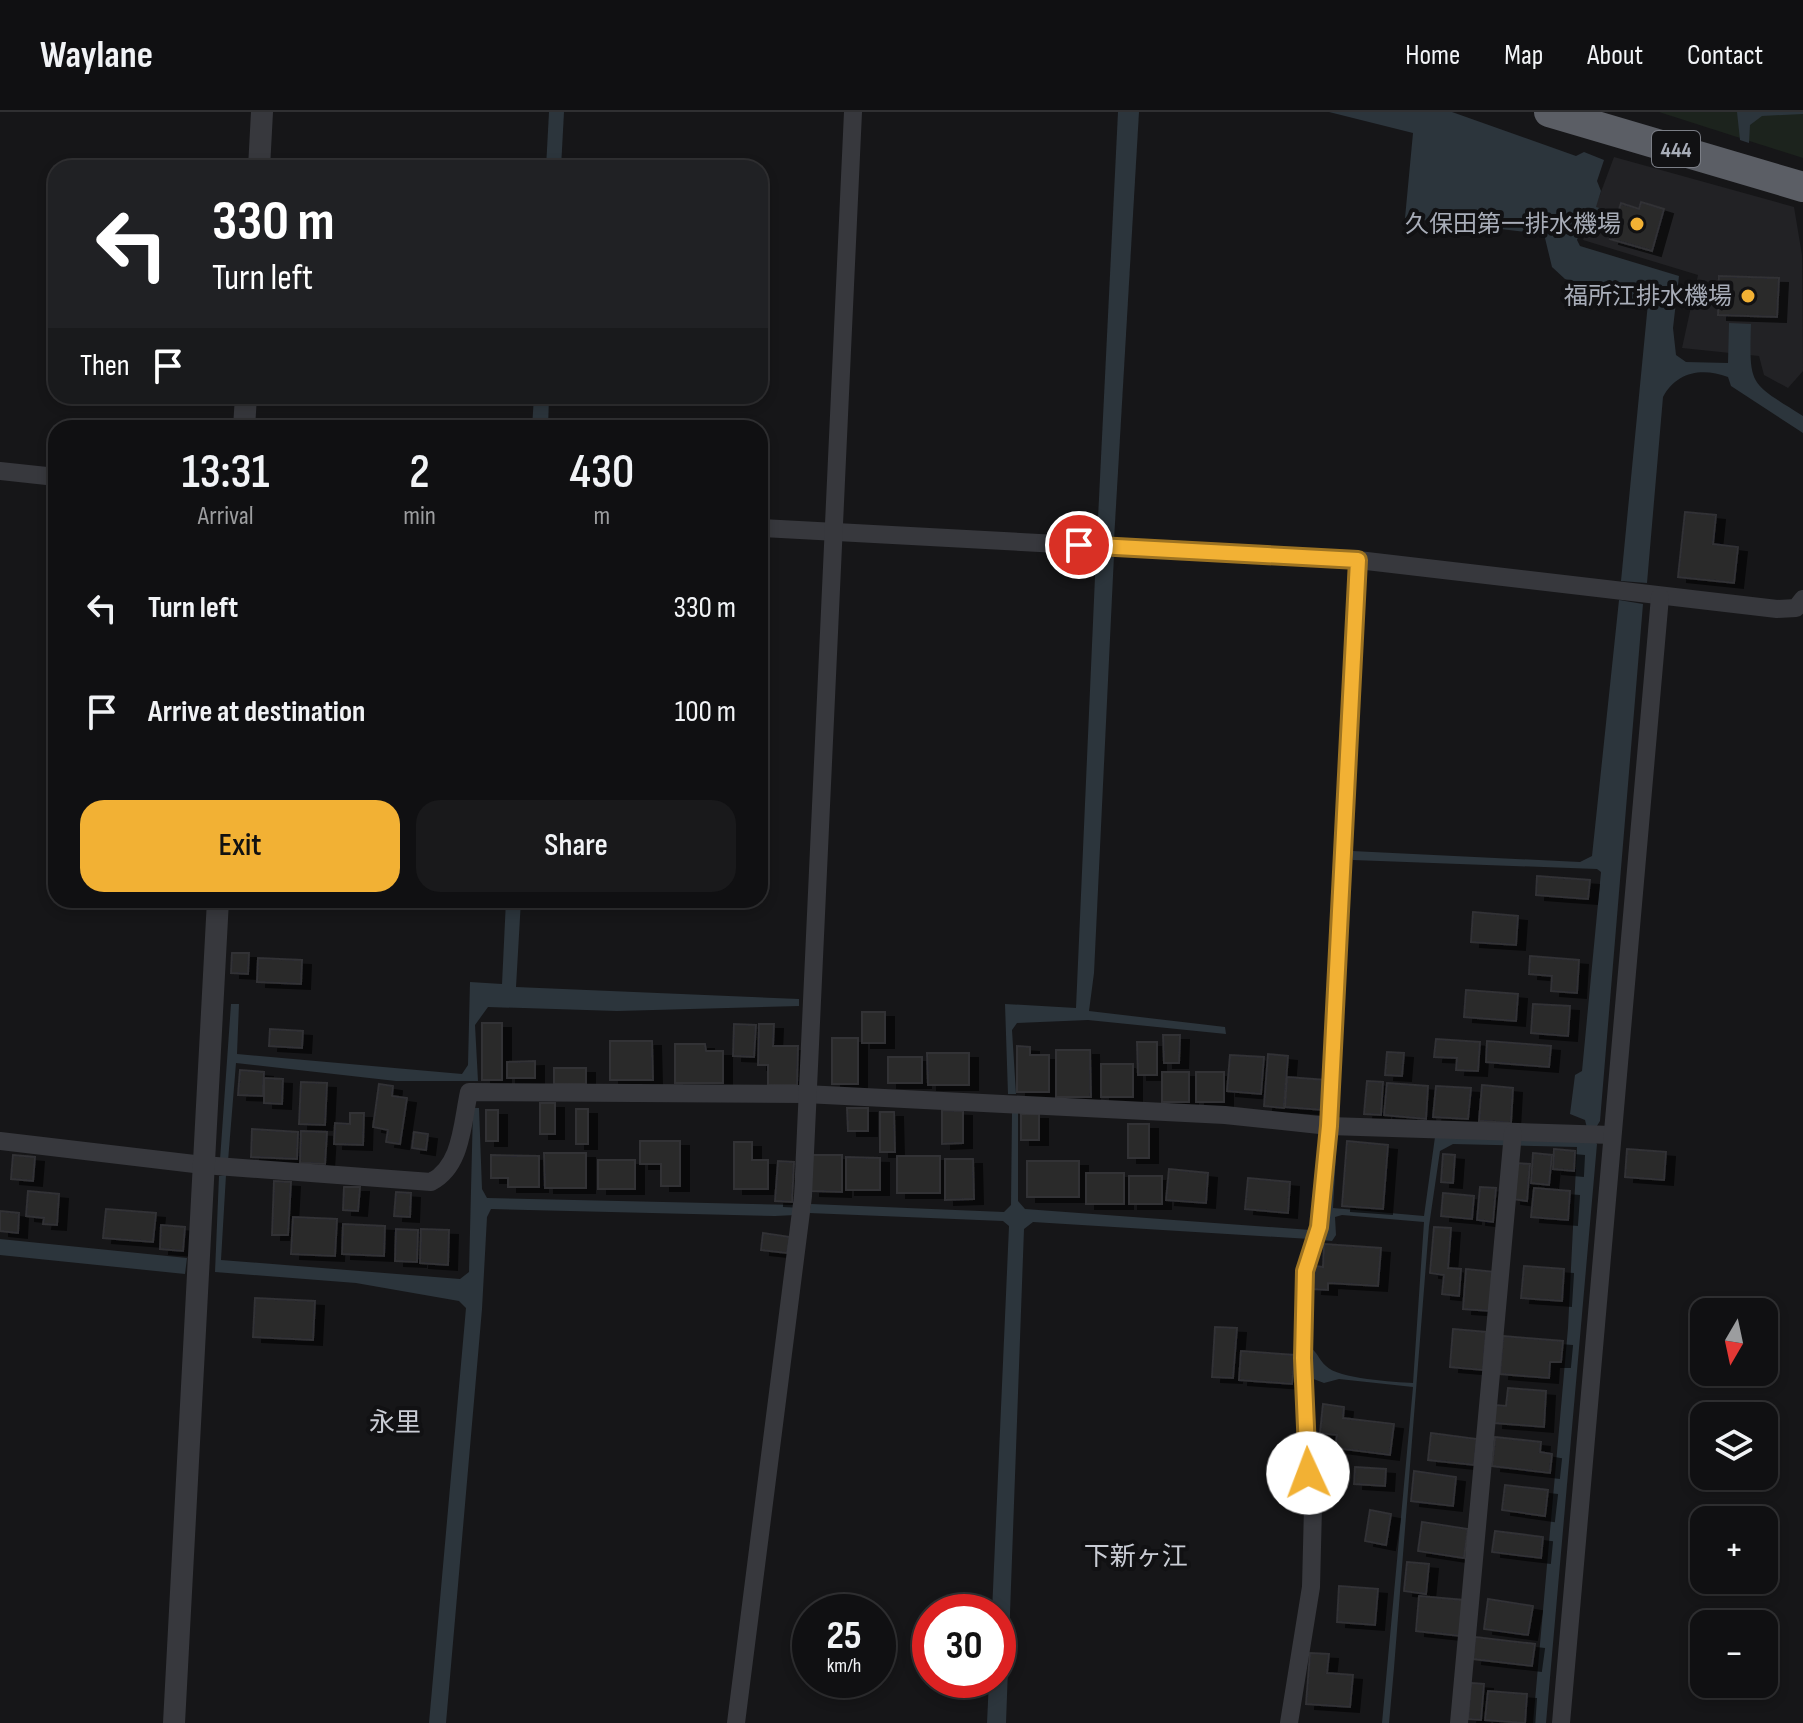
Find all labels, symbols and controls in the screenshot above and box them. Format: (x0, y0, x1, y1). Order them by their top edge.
text: Waylane (40, 33, 153, 78)
text: Home (1405, 39, 1460, 72)
text: Map (1504, 39, 1543, 72)
text: About (1587, 39, 1643, 72)
text: Contact (1687, 39, 1763, 72)
road number: 444 (1652, 131, 1700, 167)
text: 330 m (212, 189, 335, 256)
icon: left (80, 192, 184, 296)
place label: 久保田第一排水機場 (1405, 210, 1621, 239)
marker: 久保田第一排水機場 (1628, 215, 1646, 233)
text: Turn left (212, 257, 313, 300)
place label: 福所江排水機場 (1564, 282, 1732, 311)
marker: 福所江排水機場 (1739, 287, 1757, 305)
icon: arrive (146, 344, 190, 388)
text: Then (80, 348, 130, 384)
text: 13:31 (182, 444, 270, 501)
text: 2 (409, 444, 430, 501)
text: 430 (570, 444, 634, 501)
text: Arrival (198, 501, 254, 532)
text: min (403, 501, 436, 532)
text: m (594, 501, 610, 532)
pin (1045, 511, 1113, 579)
icon: arrive (1057, 523, 1101, 567)
icon: left (80, 586, 124, 630)
text: Turn left (148, 590, 238, 626)
text: 330 m (673, 590, 736, 626)
icon: arrive (80, 690, 124, 734)
text: Arrive at destination (148, 694, 365, 730)
text: 100 m (675, 694, 736, 730)
button: Exit (80, 800, 400, 892)
button: Share (416, 800, 736, 892)
north arrow (1690, 1298, 1778, 1386)
map controls (1690, 1298, 1778, 1698)
button: layers (1690, 1402, 1778, 1490)
district label: 永里 (369, 1408, 421, 1439)
position arrow (1266, 1431, 1350, 1515)
button: + (1690, 1506, 1778, 1594)
district label: 下新ヶ江 (1084, 1542, 1188, 1573)
speed limit sign: 30 (912, 1594, 1016, 1698)
button: − (1690, 1610, 1778, 1698)
text: 25 (826, 1612, 862, 1660)
text: km/h (827, 1654, 861, 1678)

